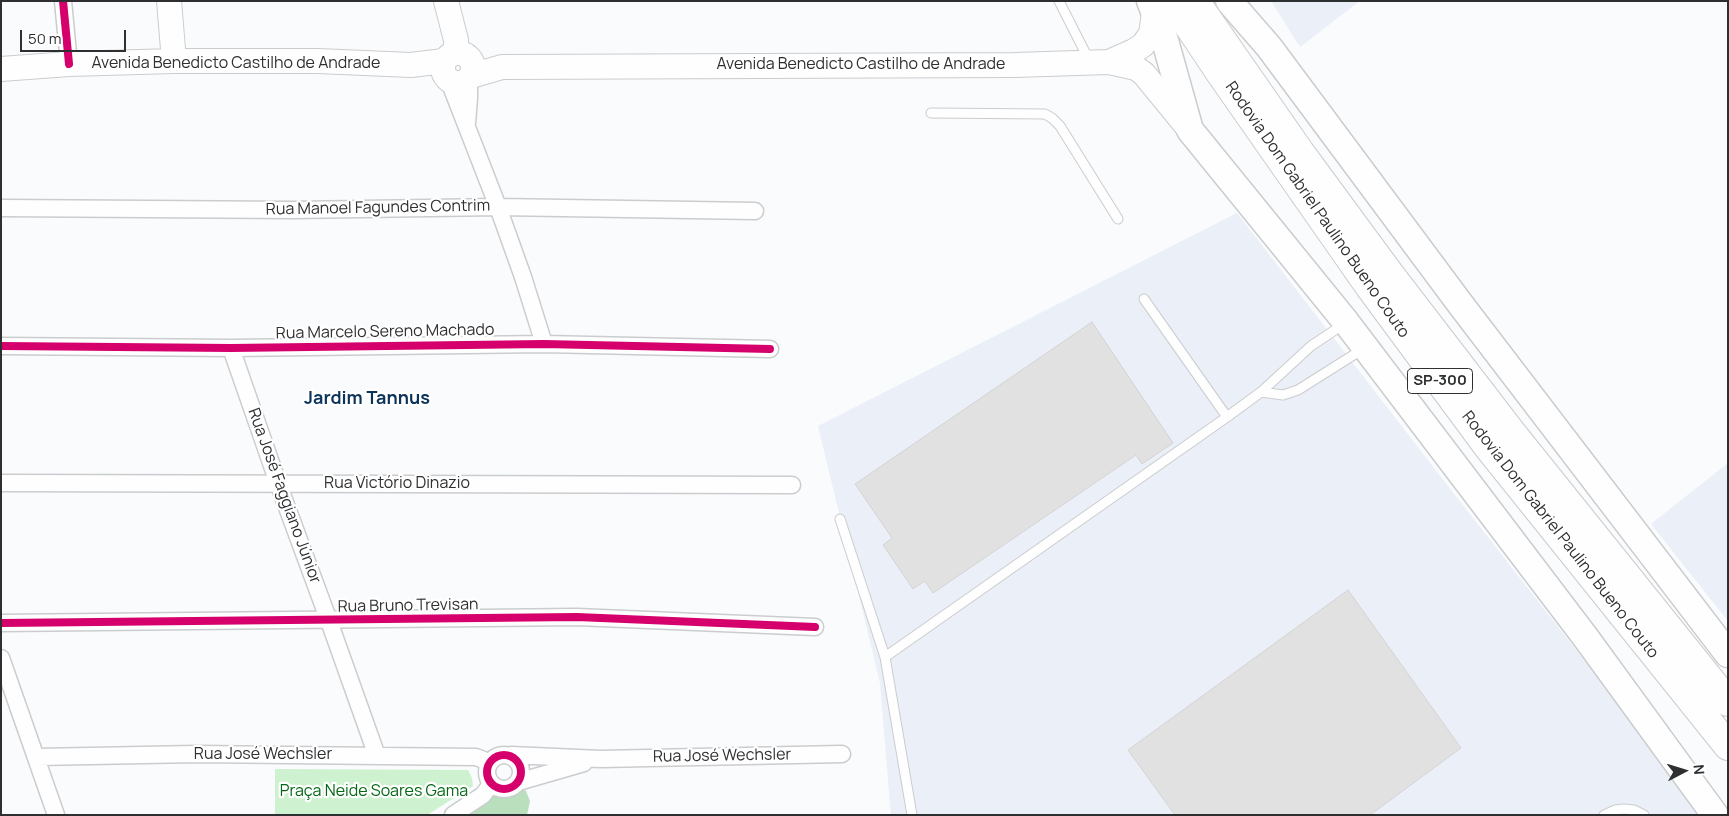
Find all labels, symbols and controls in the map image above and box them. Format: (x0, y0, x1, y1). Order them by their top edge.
scale bar (22, 20, 129, 52)
text: 50 m (28, 28, 62, 49)
street label: Avenida Benedicto Castilho de Andrade (92, 54, 380, 74)
street label: Avenida Benedicto Castilho de Andrade (717, 55, 1005, 75)
street label: Rodovia Dom Gabriel Paulino Bueno Couto (1221, 78, 1413, 342)
street label: Rua Manoel Fagundes Contrim (266, 196, 490, 220)
street label: Rua Marcelo Sereno Machado (276, 320, 494, 344)
road number: SP-300 (1408, 368, 1472, 394)
district label: Jardim Tannus (304, 388, 430, 410)
street label: Rua José Faggiano Júnior (243, 406, 325, 586)
street label: Rodovia Dom Gabriel Paulino Bueno Couto (1458, 408, 1662, 662)
street label: Rua Victório Dinazio (324, 474, 470, 494)
street label: Rua Bruno Trevisan (337, 595, 479, 617)
street label: Rua José Wechsler (194, 745, 332, 765)
street label: Rua José Wechsler (653, 745, 791, 767)
north arrow (1659, 746, 1709, 796)
text: N (1690, 764, 1709, 775)
park label: Praça Neide Soares Gama (280, 782, 468, 802)

